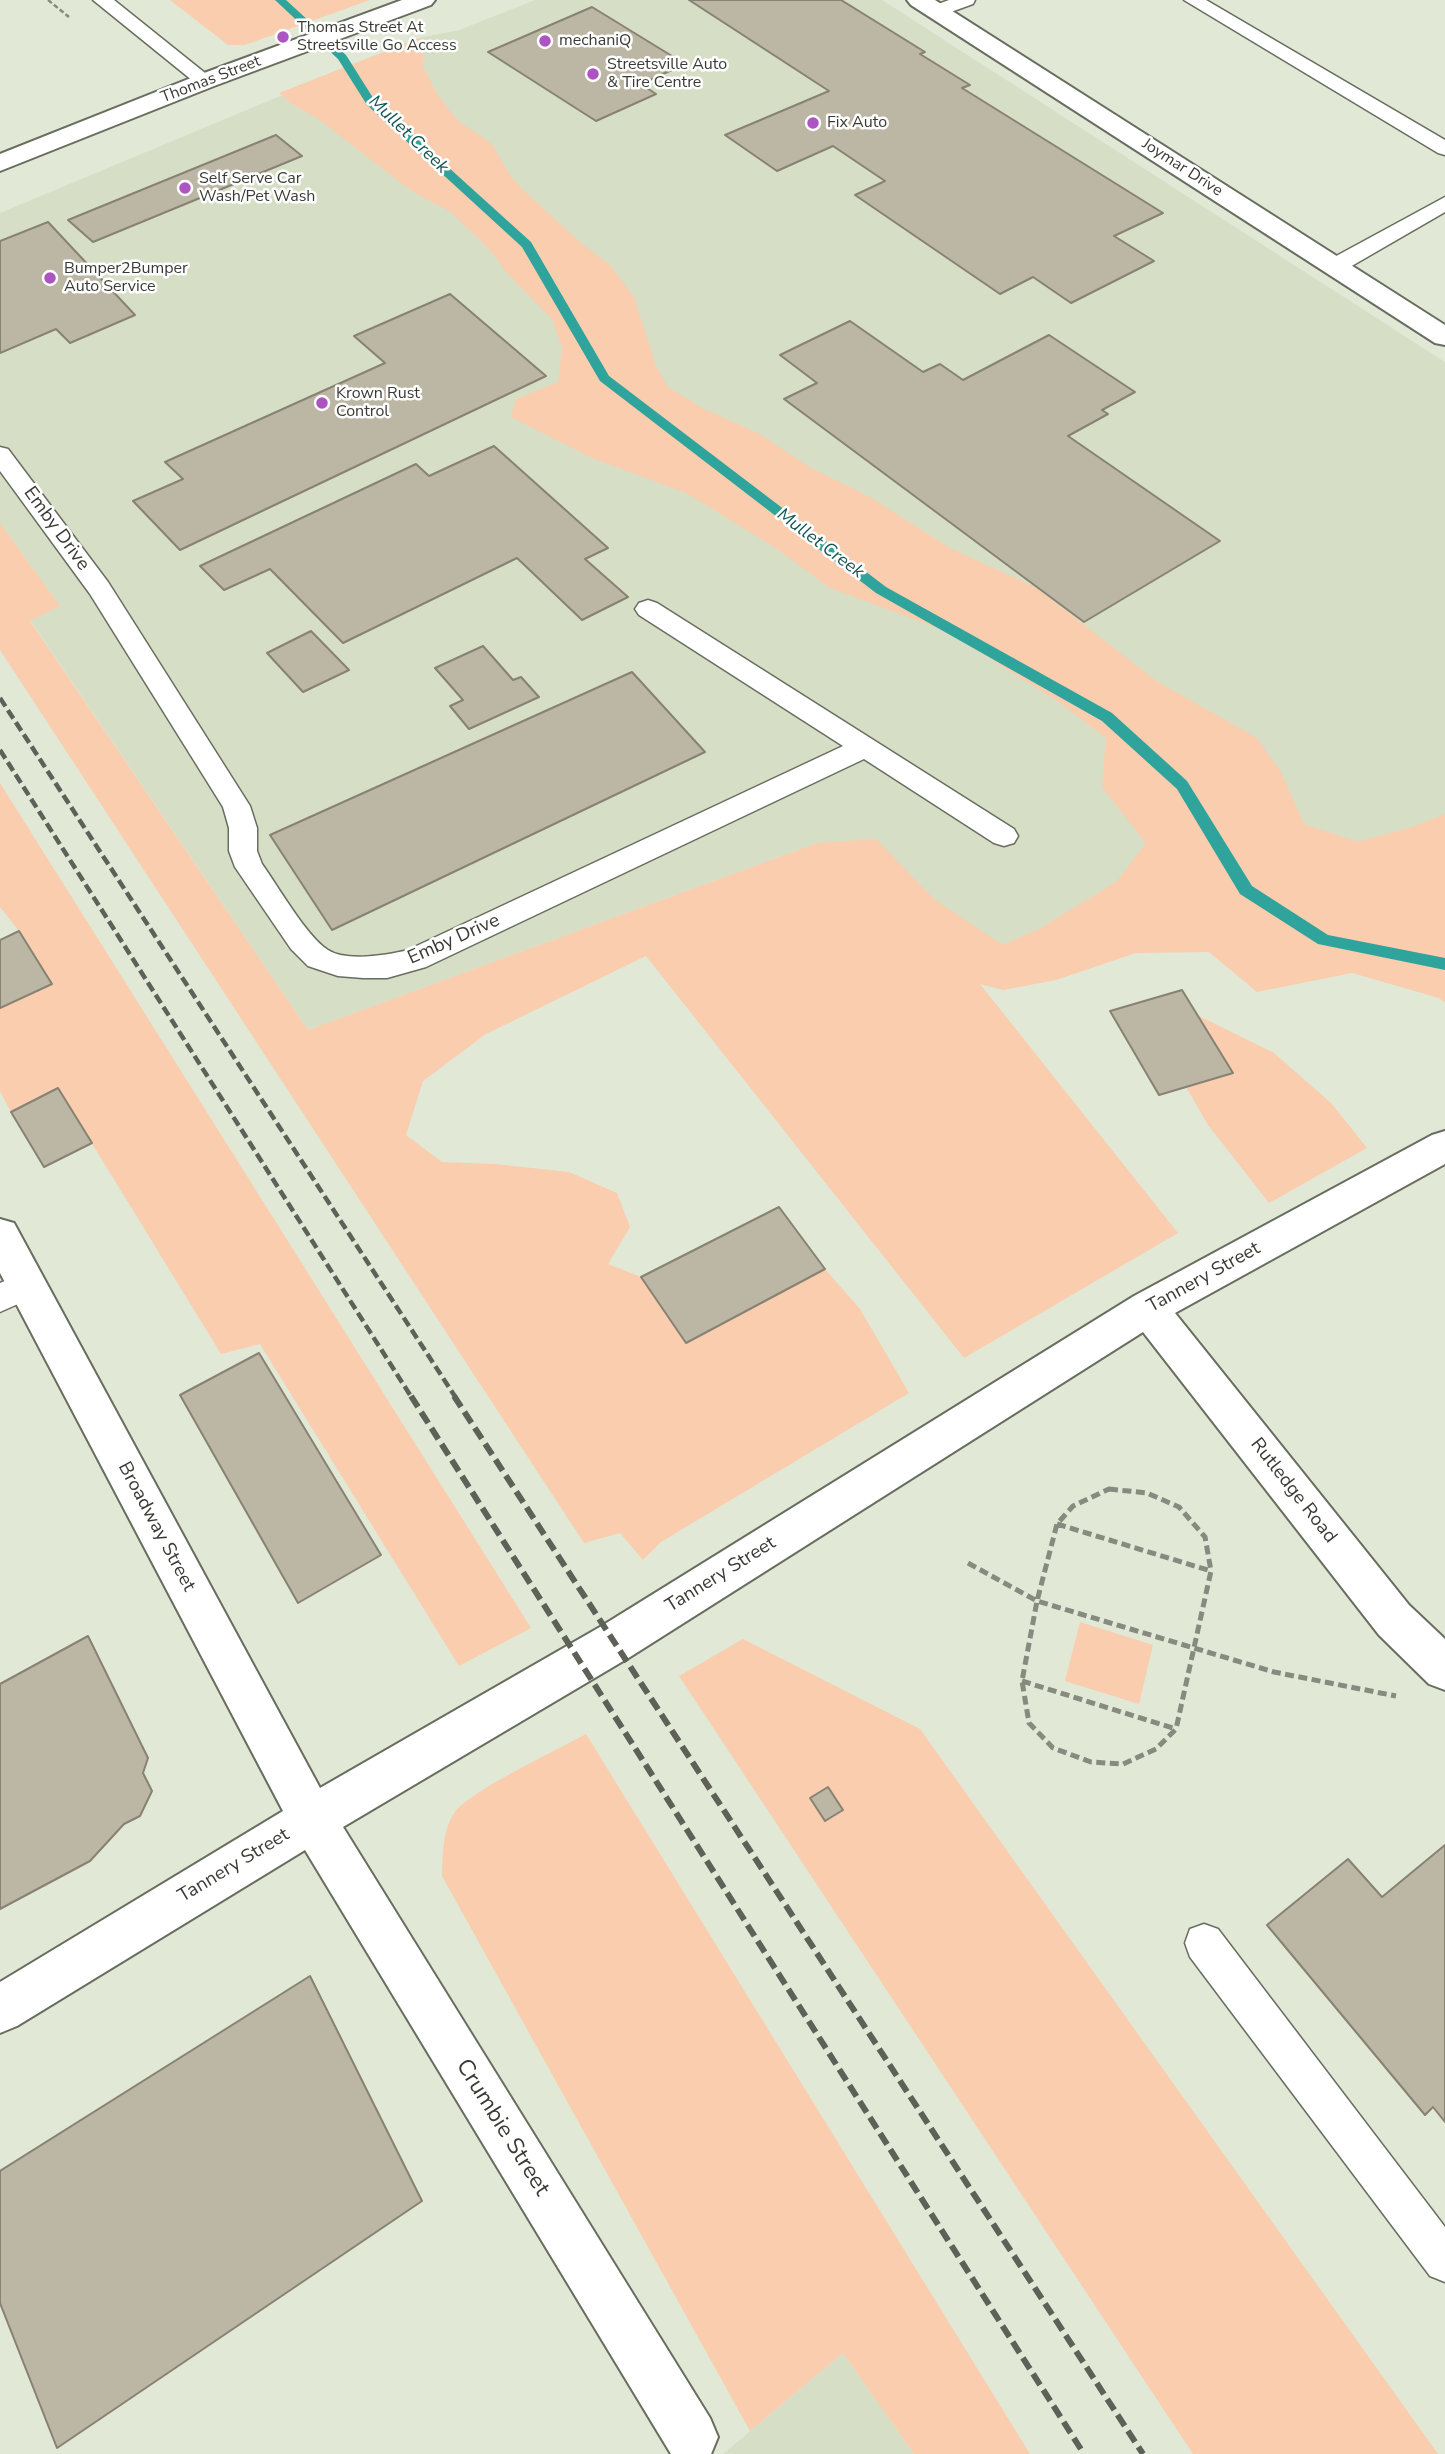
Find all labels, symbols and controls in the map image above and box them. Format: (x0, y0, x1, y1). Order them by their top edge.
place label: Thomas Street At Streetsville Go Access (297, 18, 457, 56)
marker: Thomas Street At Streetsville Go Access (275, 29, 291, 45)
place label: mechaniQ (559, 31, 631, 51)
marker: mechaniQ (537, 33, 553, 49)
street label: Thomas Street (158, 52, 264, 108)
place label: Streetsville Auto & Tire Centre (607, 55, 727, 93)
marker: Streetsville Auto & Tire Centre (585, 66, 601, 82)
water label: Mullet Creek (363, 91, 453, 179)
place label: Fix Auto (827, 113, 887, 133)
marker: Fix Auto (805, 115, 821, 131)
street label: Joymar Drive (1138, 135, 1226, 201)
place label: Self Serve Car Wash/Pet Wash (199, 169, 315, 207)
marker: Self Serve Car Wash/Pet Wash (177, 180, 193, 196)
place label: Bumper2Bumper Auto Service (64, 259, 188, 297)
marker: Bumper2Bumper Auto Service (42, 270, 58, 286)
place label: Krown Rust Control (336, 384, 420, 422)
marker: Krown Rust Control (314, 395, 330, 411)
street label: Emby Drive (18, 483, 94, 575)
water label: Mullet Creek (772, 504, 868, 584)
street label: Emby Drive (405, 910, 503, 970)
street label: Tannery Street (1144, 1238, 1264, 1318)
street label: Rutledge Road (1245, 1434, 1341, 1548)
street label: Broadway Street (112, 1458, 200, 1596)
street label: Tannery Street (662, 1532, 780, 1618)
street label: Tannery Street (174, 1824, 294, 1908)
street label: Crumbie Street (449, 2055, 555, 2201)

